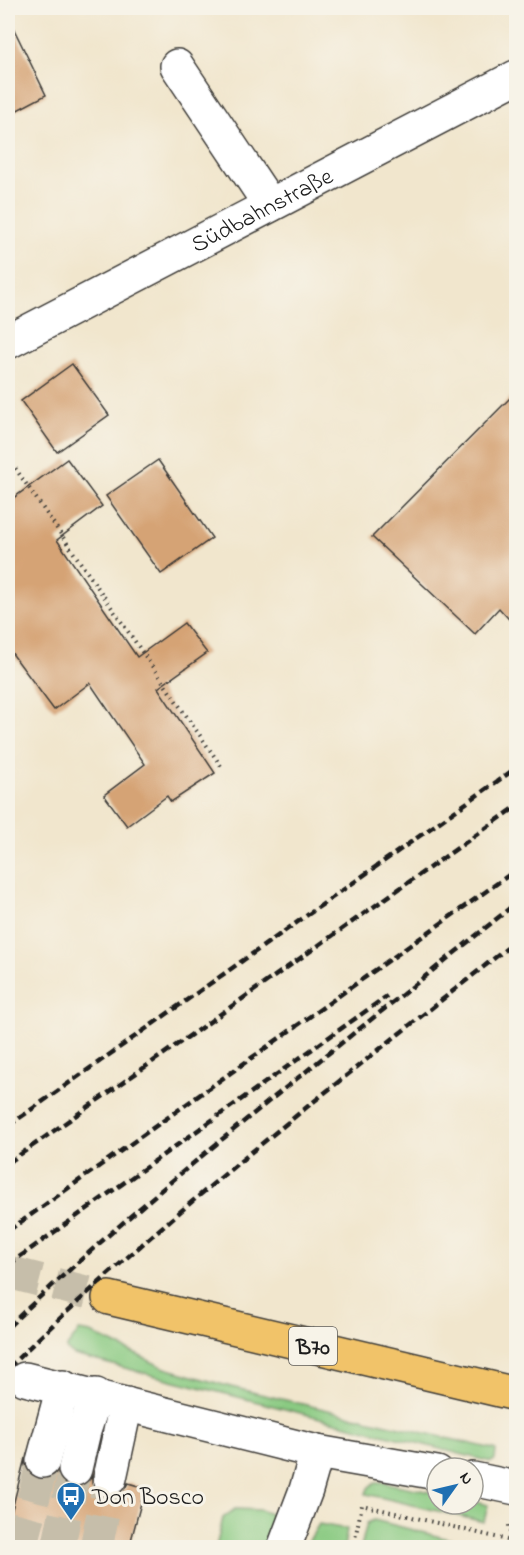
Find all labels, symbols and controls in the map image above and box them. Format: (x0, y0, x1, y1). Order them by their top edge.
street label: Südbahnstraße (186, 160, 340, 263)
road number: B70 (289, 1327, 337, 1365)
north arrow (425, 1456, 485, 1516)
text: N (453, 1468, 479, 1490)
bus stop icon: Don Bosco (55, 1480, 87, 1522)
place label: Don Bosco (91, 1481, 204, 1516)

